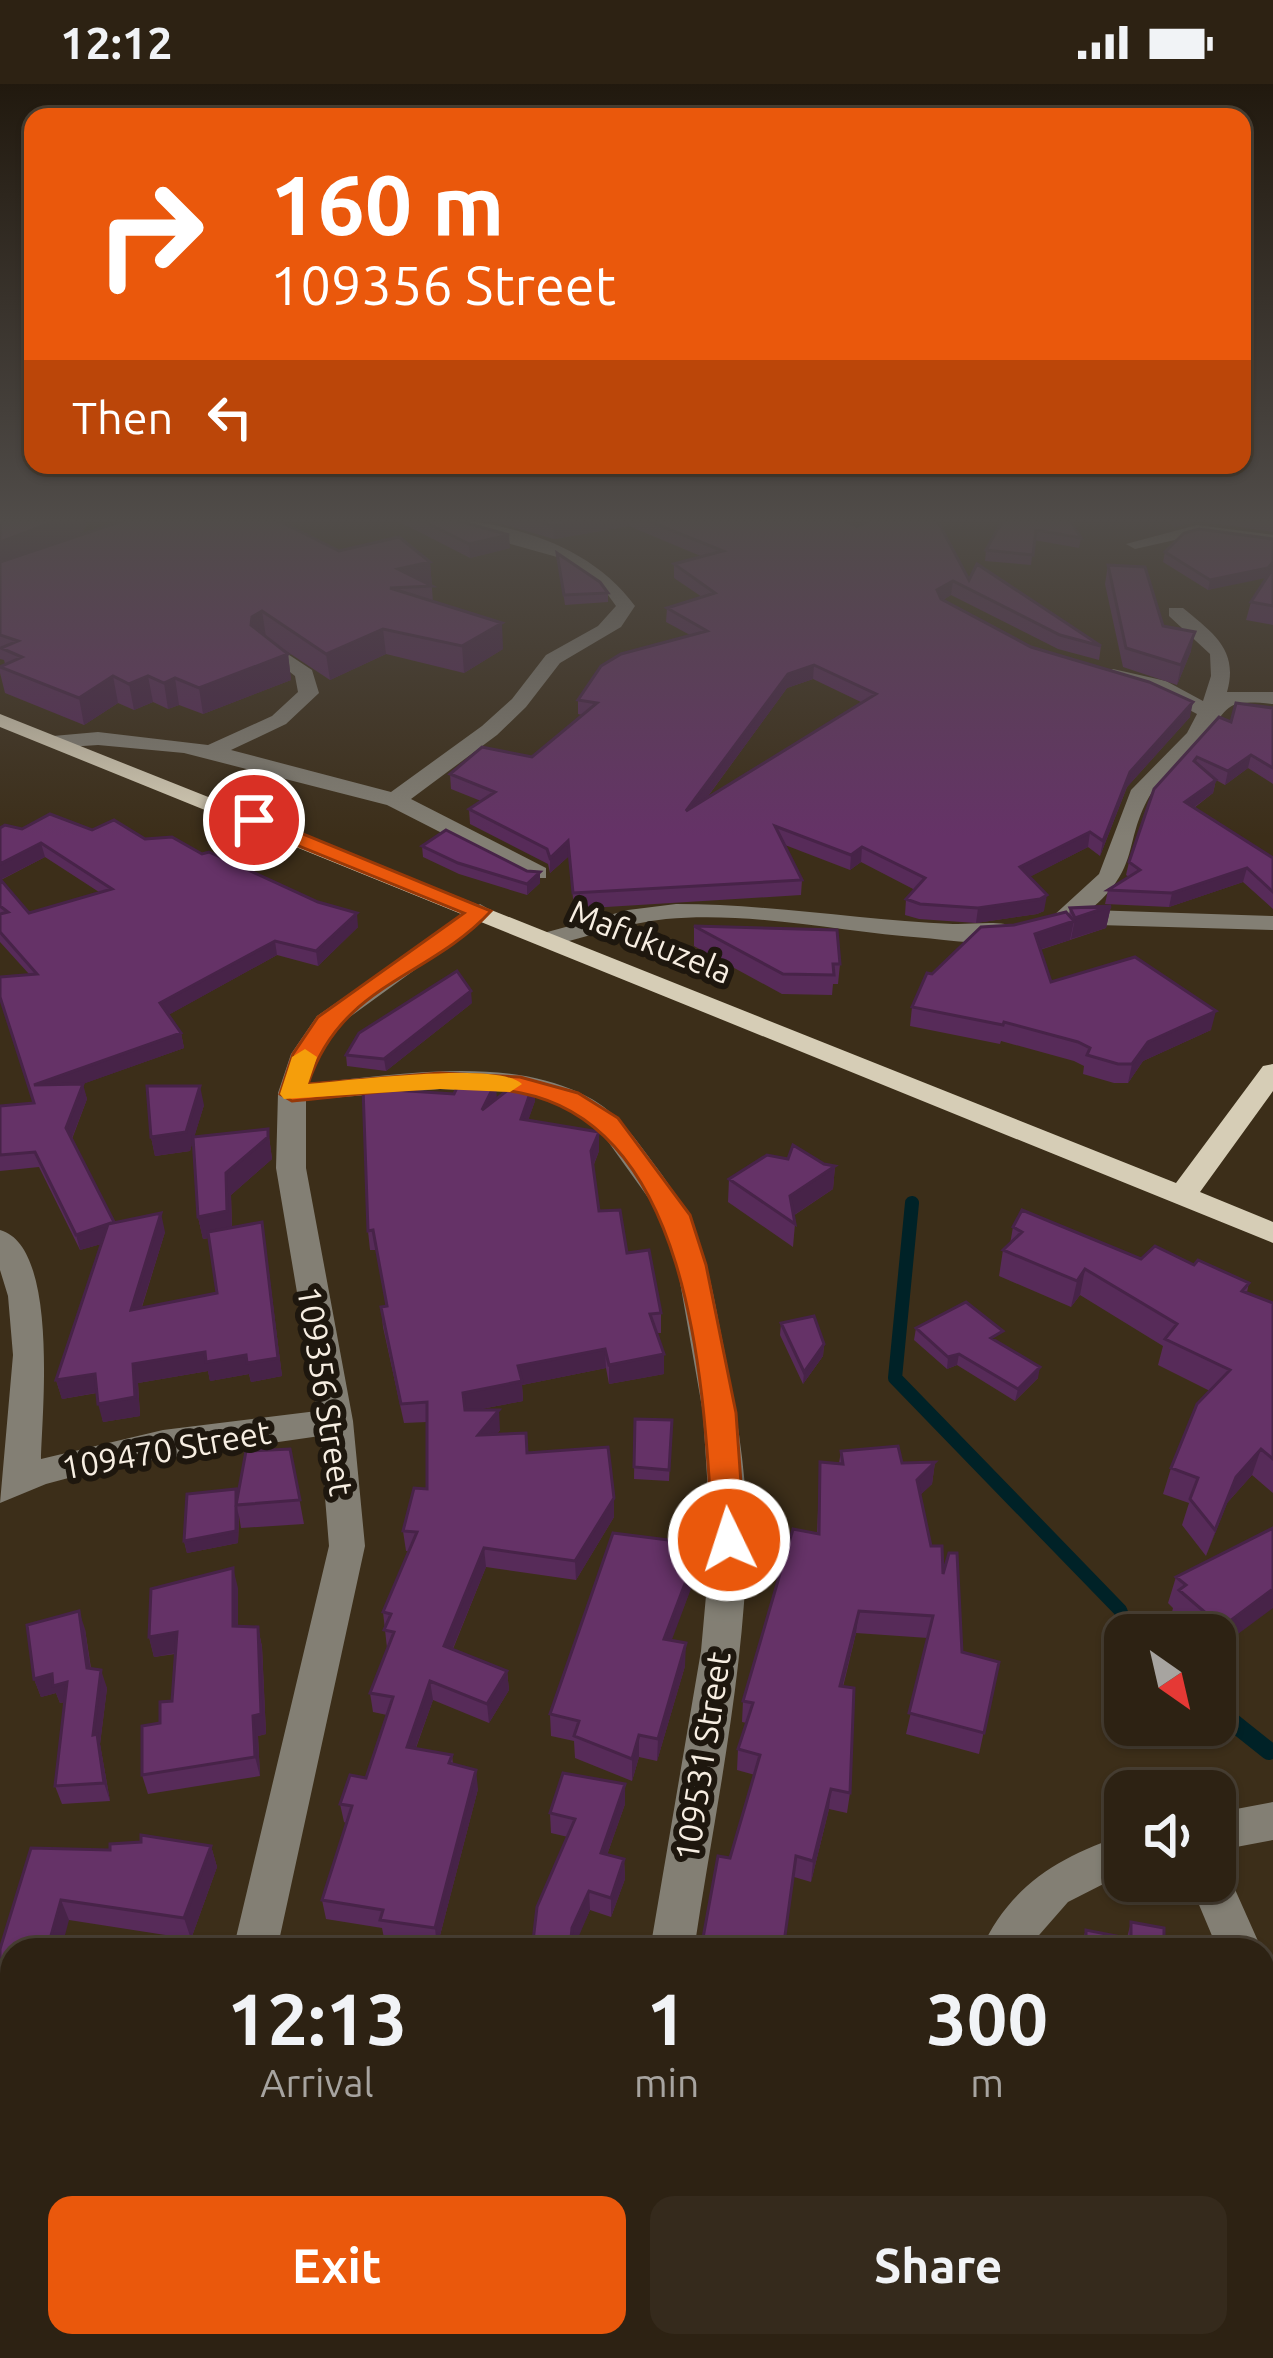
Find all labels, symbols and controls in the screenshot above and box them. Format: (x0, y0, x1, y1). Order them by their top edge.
text: 12:12 (60, 17, 173, 68)
icon: right (72, 156, 228, 312)
text: 160 m (270, 157, 504, 251)
text: 109356 Street (270, 255, 616, 315)
icon: left (197, 384, 263, 450)
text: Then (72, 392, 173, 443)
pin (203, 769, 305, 871)
icon: arrive (221, 787, 287, 853)
street label: Mafukuzela (565, 892, 737, 990)
street label: 109356 Street (291, 1284, 361, 1498)
street label: 109470 Street (59, 1412, 273, 1486)
position arrow (666, 1477, 792, 1603)
north arrow (1104, 1614, 1236, 1746)
map controls (1104, 1614, 1236, 1902)
street label: 109531 Street (667, 1649, 737, 1863)
button: sound (1104, 1770, 1236, 1902)
text: 12:13 (227, 1978, 407, 2059)
text: 1 (646, 1978, 687, 2059)
text: 300 (926, 1978, 1048, 2059)
text: Arrival (260, 2061, 374, 2104)
text: min (634, 2061, 699, 2104)
text: m (970, 2061, 1004, 2104)
button: Exit (48, 2196, 626, 2334)
button: Share (650, 2196, 1227, 2334)

